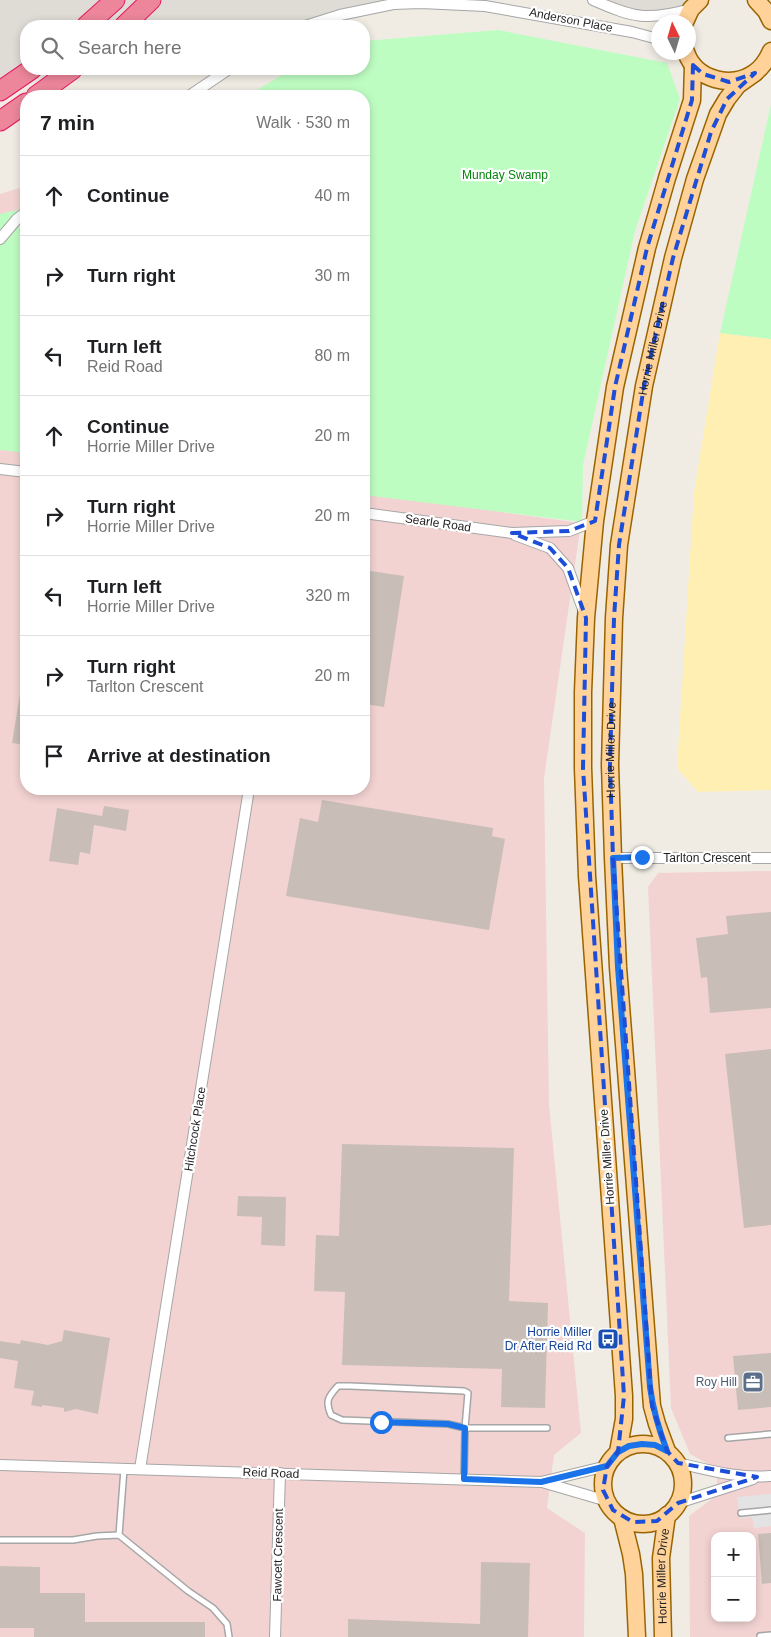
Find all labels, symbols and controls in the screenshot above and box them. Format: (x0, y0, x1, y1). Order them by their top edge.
street label: Anderson Place (528, 5, 614, 35)
north arrow (651, 15, 696, 60)
search box (20, 20, 370, 75)
icon: search (38, 34, 66, 62)
text: Search here (78, 37, 182, 58)
text: 7 min (40, 111, 95, 134)
text: Walk · 530 m (256, 114, 350, 131)
park label: Munday Swamp (462, 168, 548, 182)
icon: ahead (40, 182, 68, 210)
text: Continue (87, 185, 169, 206)
text: 40 m (314, 187, 350, 204)
icon: right (40, 262, 68, 290)
text: Turn right (87, 265, 175, 286)
text: 30 m (314, 267, 350, 284)
street label: Horrie Miller Drive (636, 299, 670, 396)
text: Turn left (87, 336, 162, 357)
icon: left (40, 342, 68, 370)
text: 80 m (314, 347, 350, 364)
text: Reid Road (87, 358, 163, 375)
text: Continue (87, 416, 169, 437)
icon: ahead (40, 422, 68, 450)
text: 20 m (314, 427, 350, 444)
text: Horrie Miller Drive (87, 438, 215, 455)
text: Turn right (87, 496, 175, 517)
icon: right (40, 502, 68, 530)
text: 20 m (314, 507, 350, 524)
street label: Searle Road (404, 511, 472, 535)
text: Horrie Miller Drive (87, 518, 215, 535)
text: Turn left (87, 576, 162, 597)
icon: left (40, 582, 68, 610)
text: 320 m (306, 587, 350, 604)
text: Horrie Miller Drive (87, 598, 215, 615)
text: Turn right (87, 656, 175, 677)
icon: right (40, 662, 68, 690)
text: 20 m (314, 667, 350, 684)
text: Tarlton Crescent (87, 678, 204, 695)
street label: Horrie Miller Drive (603, 701, 619, 798)
icon: arrive (40, 742, 68, 770)
text: Arrive at destination (87, 745, 271, 766)
route end (631, 846, 654, 869)
street label: Tarlton Crescent (663, 851, 751, 865)
street label: Hitchcock Place (181, 1085, 209, 1172)
street label: Horrie Miller Drive (597, 1108, 617, 1205)
place label: Horrie Miller Dr After Reid Rd (505, 1325, 592, 1353)
bus stop icon: Horrie Miller Dr After Reid Rd (596, 1327, 620, 1351)
office icon: Roy Hill (741, 1370, 765, 1394)
place label: Roy Hill (696, 1375, 737, 1389)
route start (370, 1411, 393, 1434)
street label: Reid Road (242, 1465, 300, 1481)
street label: Fawcett Crescent (270, 1508, 286, 1602)
street label: Horrie Miller Drive (654, 1527, 672, 1624)
map controls (711, 1532, 756, 1622)
button: + (711, 1532, 756, 1577)
button: − (711, 1577, 756, 1622)

